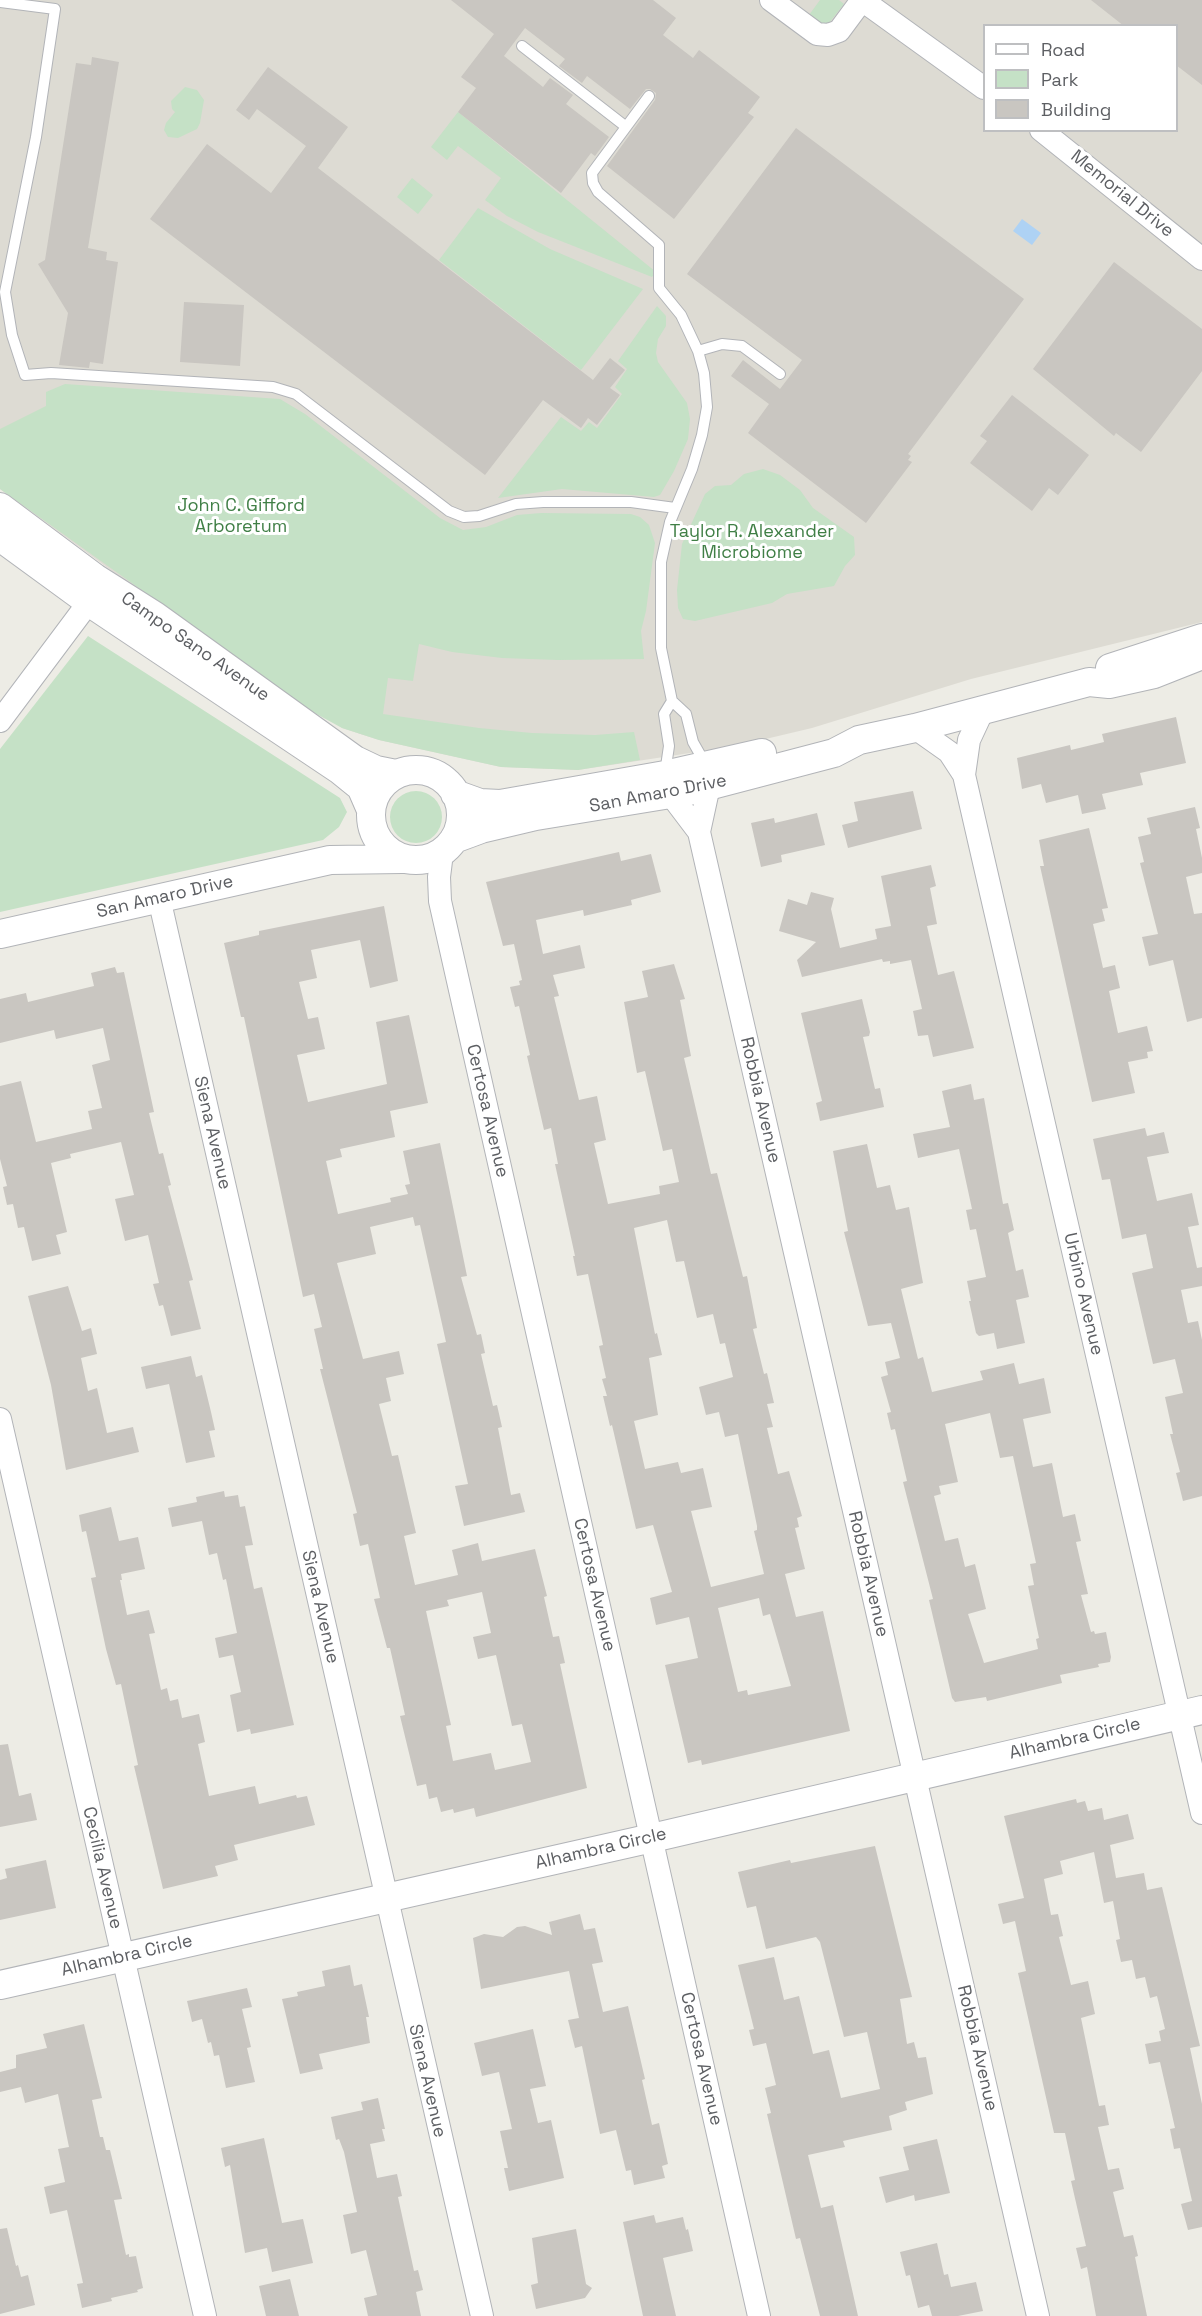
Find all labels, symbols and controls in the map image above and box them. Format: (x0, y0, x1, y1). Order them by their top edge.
legend (983, 24, 1178, 132)
text: Road (1041, 38, 1085, 61)
text: Park (1041, 68, 1078, 91)
text: Building (1041, 98, 1111, 121)
street label: Memorial Drive (1066, 146, 1178, 242)
park label: John C. Gifford Arboretum (177, 495, 305, 538)
park label: Taylor R. Alexander Microbiome (670, 521, 834, 564)
street label: Campo Sano Avenue (117, 588, 273, 706)
street label: San Amaro Drive (587, 770, 729, 818)
street label: San Amaro Drive (95, 871, 235, 923)
street label: Robbia Avenue (735, 1035, 785, 1165)
street label: Certosa Avenue (461, 1042, 513, 1180)
street label: Siena Avenue (188, 1074, 236, 1192)
street label: Urbino Avenue (1058, 1231, 1108, 1357)
street label: Robbia Avenue (843, 1509, 893, 1639)
street label: Certosa Avenue (568, 1516, 620, 1654)
street label: Siena Avenue (296, 1548, 344, 1666)
street label: Alhambra Circle (1007, 1713, 1143, 1765)
street label: Cecilia Avenue (77, 1805, 127, 1931)
street label: Alhambra Circle (533, 1823, 669, 1875)
street label: Alhambra Circle (59, 1930, 195, 1982)
street label: Robbia Avenue (952, 1983, 1002, 2113)
street label: Certosa Avenue (675, 1990, 727, 2128)
street label: Siena Avenue (403, 2022, 451, 2140)

